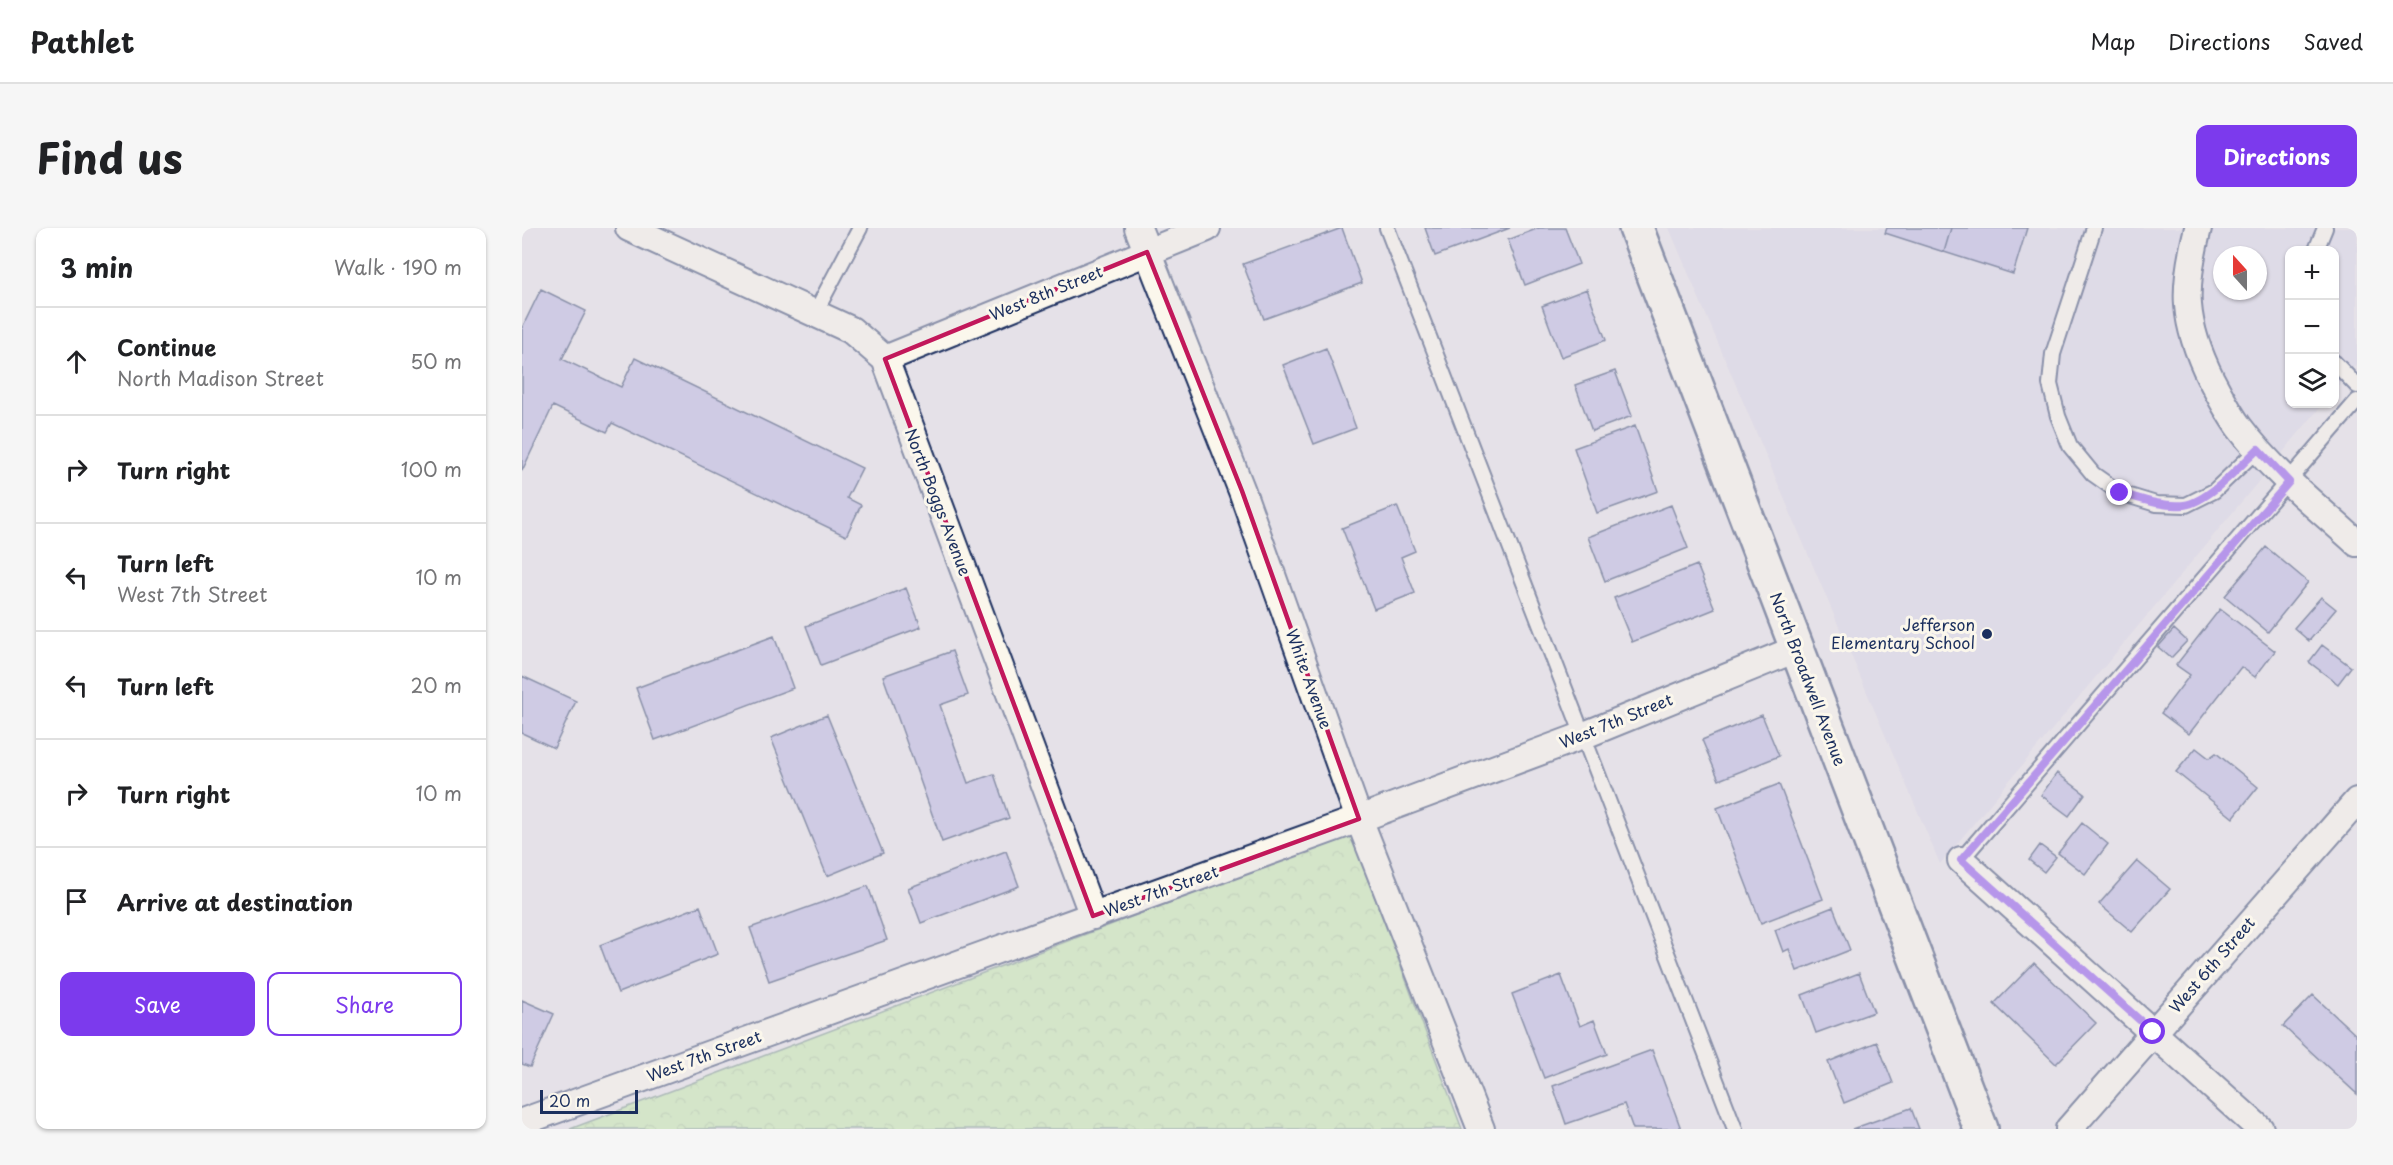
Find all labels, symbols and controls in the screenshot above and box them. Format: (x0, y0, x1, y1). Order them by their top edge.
text: Pathlet (30, 20, 134, 63)
text: Map (2090, 25, 2135, 57)
text: Directions (2168, 25, 2270, 57)
text: Saved (2303, 25, 2363, 57)
text: Find us (36, 125, 183, 188)
button: Directions (2196, 125, 2357, 187)
north arrow (2213, 246, 2267, 300)
map controls (2285, 246, 2339, 408)
button: + (2285, 246, 2339, 300)
text: 3 min (60, 248, 133, 287)
text: Walk · 190 m (334, 252, 462, 282)
street label: West 8th Street (985, 258, 1106, 326)
button: − (2285, 300, 2339, 354)
text: Continue (117, 330, 216, 363)
icon: ahead (60, 345, 93, 378)
text: 50 m (410, 346, 462, 376)
button: layers (2285, 354, 2339, 408)
text: North Madison Street (117, 363, 324, 393)
street label: North Boggs Avenue (900, 424, 978, 579)
icon: right (60, 453, 93, 486)
text: Turn right (117, 453, 230, 486)
text: 100 m (401, 454, 462, 484)
route end (2106, 479, 2132, 505)
text: Turn left (117, 546, 214, 579)
icon: left (60, 561, 93, 594)
text: 10 m (415, 562, 462, 592)
text: West 7th Street (117, 579, 267, 609)
street label: North Broadwell Avenue (1765, 588, 1853, 769)
place label: Jefferson Elementary School (1831, 612, 1975, 654)
street label: White Avenue (1281, 625, 1339, 732)
marker: Jefferson Elementary School (1980, 627, 1994, 641)
icon: left (60, 669, 93, 702)
text: Turn left (117, 669, 214, 702)
text: 20 m (410, 670, 462, 700)
street label: West 7th Street (1555, 686, 1676, 754)
icon: right (60, 777, 93, 810)
text: Turn right (117, 777, 230, 810)
text: 10 m (415, 778, 462, 808)
street label: West 7th Street (1100, 858, 1222, 922)
icon: arrive (60, 885, 93, 918)
text: Arrive at destination (117, 885, 353, 918)
street label: West 6th Street (2163, 911, 2260, 1018)
button: Save (60, 972, 255, 1036)
button: Share (267, 972, 462, 1036)
route start (2139, 1018, 2165, 1044)
street label: West 7th Street (643, 1023, 765, 1087)
scale bar (540, 1087, 638, 1114)
text: 20 m (549, 1088, 590, 1112)

